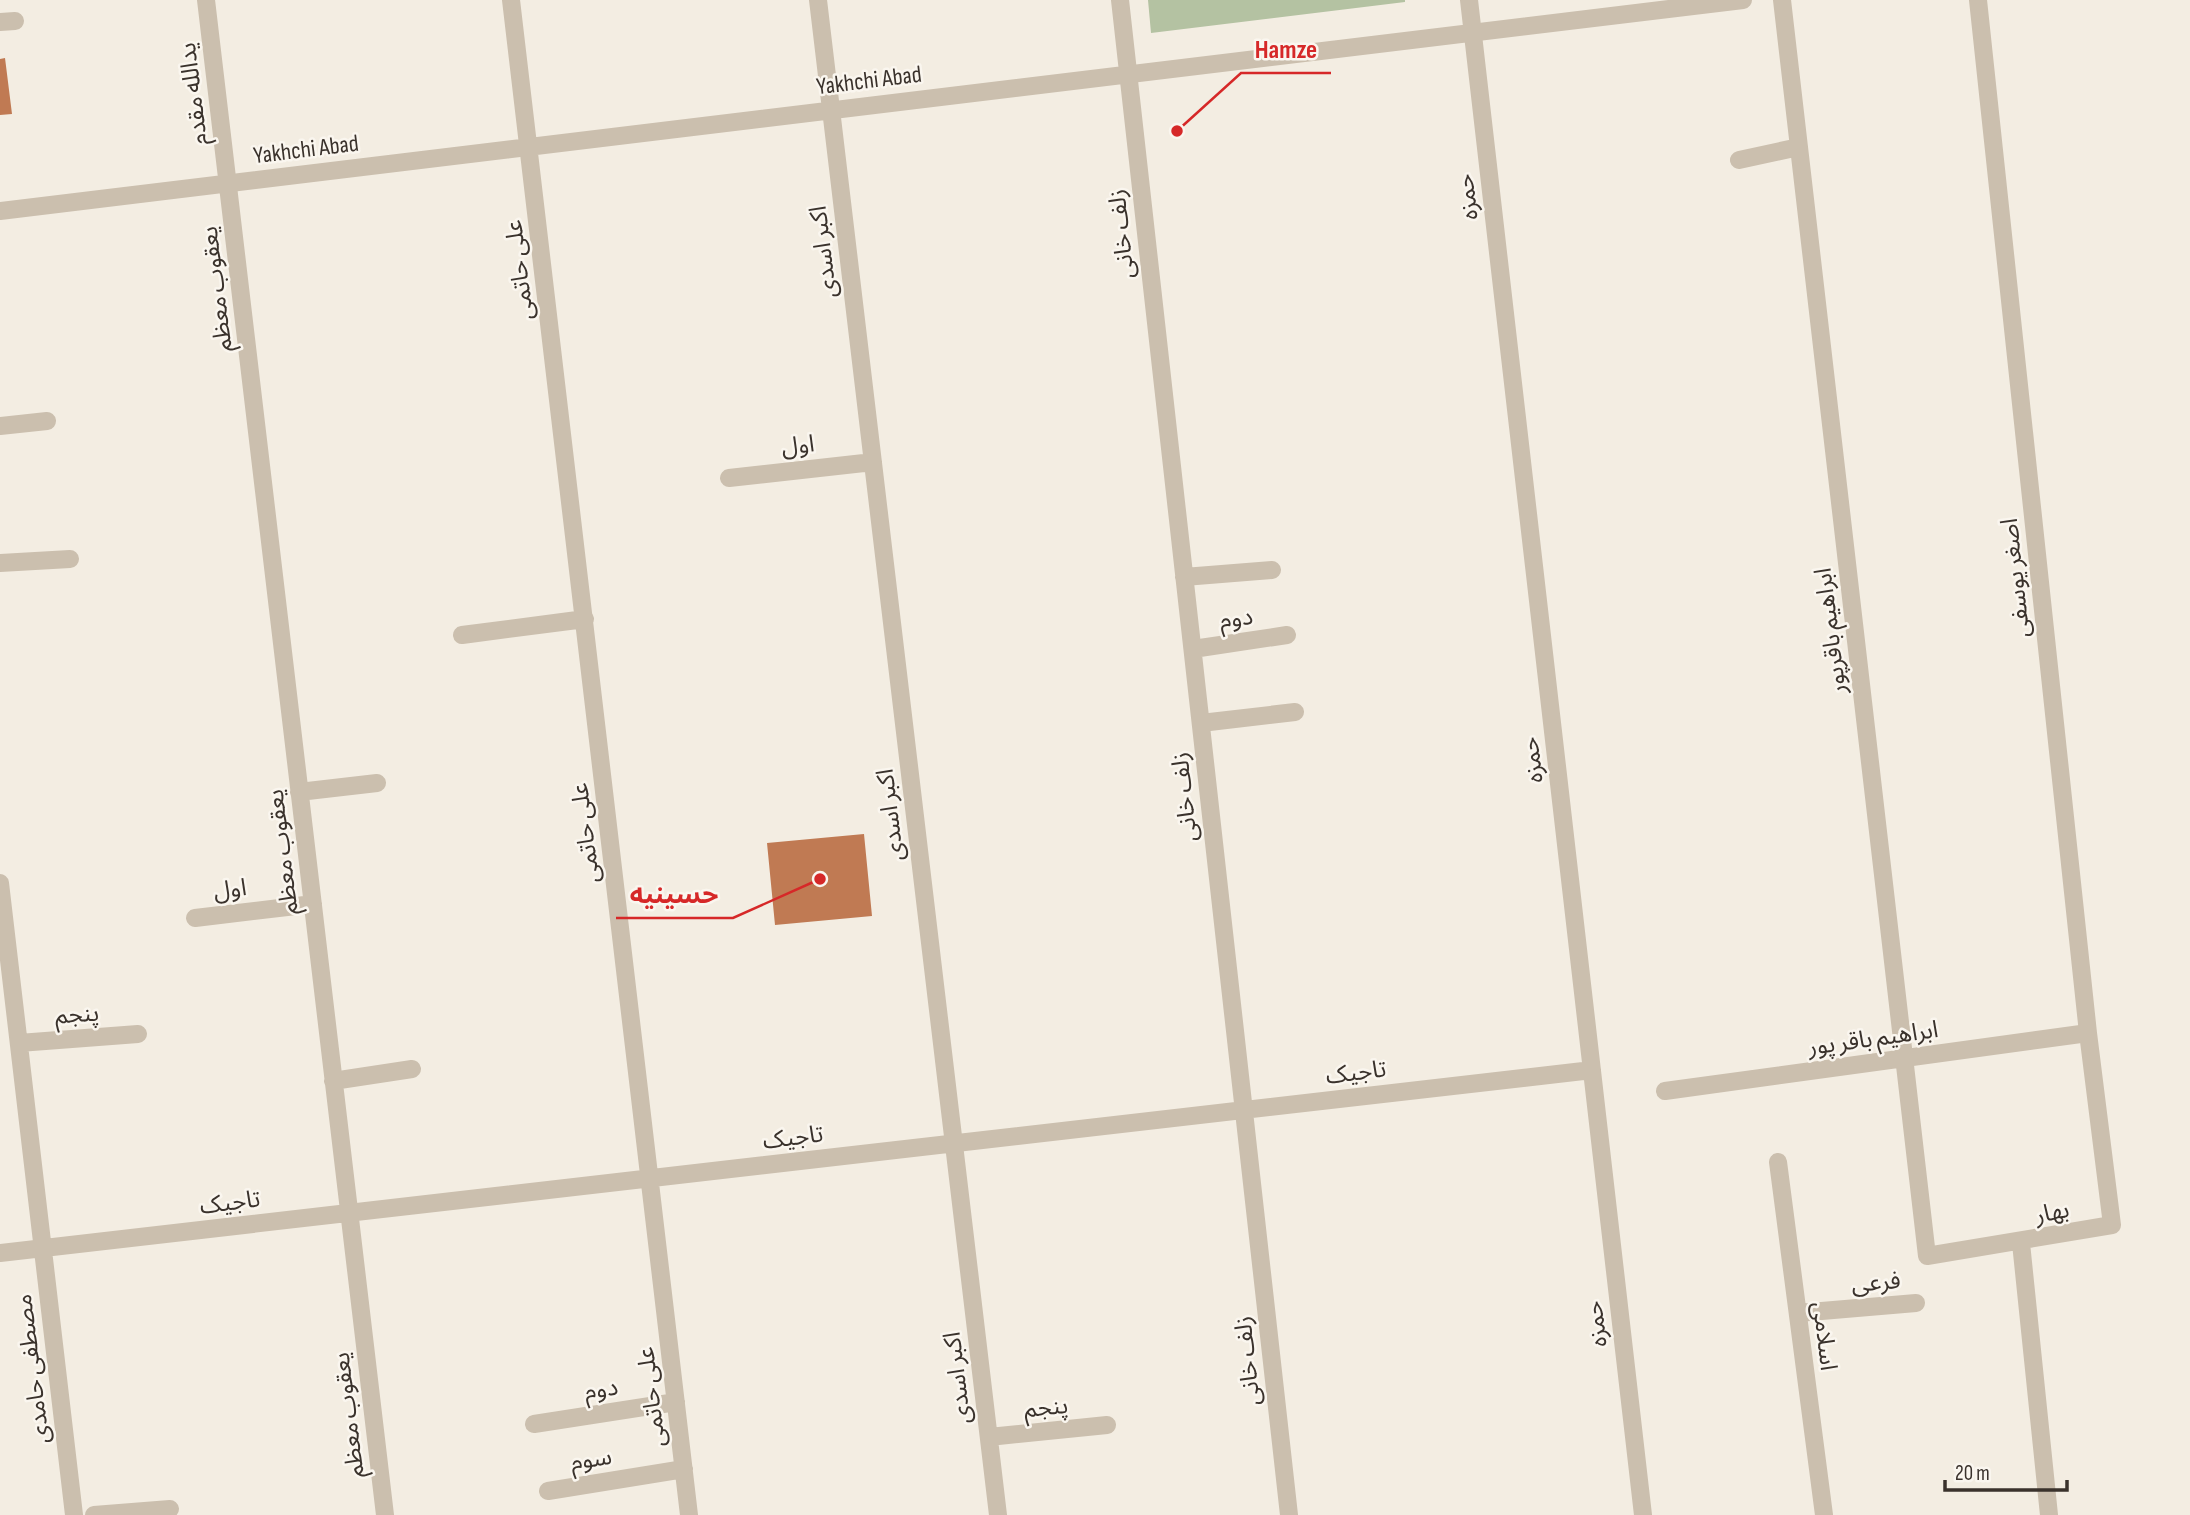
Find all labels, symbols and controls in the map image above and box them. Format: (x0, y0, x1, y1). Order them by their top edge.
callout: Hamze (1241, 26, 1331, 73)
text: Hamze (1255, 35, 1317, 66)
street label: یدالله مقدم (173, 40, 217, 147)
street label: Yakhchi Abad (815, 60, 923, 101)
street label: Yakhchi Abad (252, 129, 360, 170)
street label: حمزه (1450, 172, 1485, 222)
street label: زلف خانی (1102, 188, 1141, 280)
street label: اکبر اسدی (803, 204, 844, 300)
street label: علی حاتمی (499, 218, 540, 322)
street label: یعقوب معظم (194, 224, 241, 353)
street label: اول (780, 429, 816, 462)
street label: اصغر یوسفی (1995, 517, 2036, 639)
street label: ابراهیم باقرپور (1808, 566, 1855, 697)
street label: دوم (1217, 602, 1255, 638)
street label: حمزه (1515, 735, 1550, 785)
street label: زلف خانی (1165, 751, 1204, 843)
street label: اکبر اسدی (870, 767, 911, 863)
street label: علی حاتمی (565, 781, 606, 885)
street label: یعقوب معظم (260, 787, 307, 916)
callout: حسینیه (616, 871, 733, 918)
street label: اول (212, 873, 248, 906)
text: حسینیه (630, 880, 718, 911)
street label: پنجم (54, 998, 100, 1032)
street label: ابراهیم باقر پور (1805, 1015, 1941, 1064)
street label: تاجیک (1324, 1054, 1388, 1091)
street label: تاجیک (761, 1119, 825, 1156)
street label: تاجیک (198, 1184, 262, 1221)
street label: بهار (2031, 1195, 2072, 1230)
street label: فرعی (1850, 1266, 1902, 1299)
street label: مصطفی حامدی (9, 1292, 56, 1445)
street label: حمزه (1579, 1299, 1614, 1349)
street label: اسلامی (1806, 1300, 1843, 1372)
street label: زلف خانی (1228, 1315, 1267, 1407)
street label: اکبر اسدی (937, 1330, 978, 1426)
street label: علی حاتمی (631, 1345, 672, 1449)
street label: یعقوب معظم (326, 1350, 373, 1479)
street label: دوم (582, 1373, 621, 1409)
street label: پنجم (1023, 1391, 1070, 1426)
street label: سوم (568, 1442, 614, 1480)
scale bar (1945, 1448, 2068, 1492)
text: 20 m (1955, 1461, 1990, 1486)

